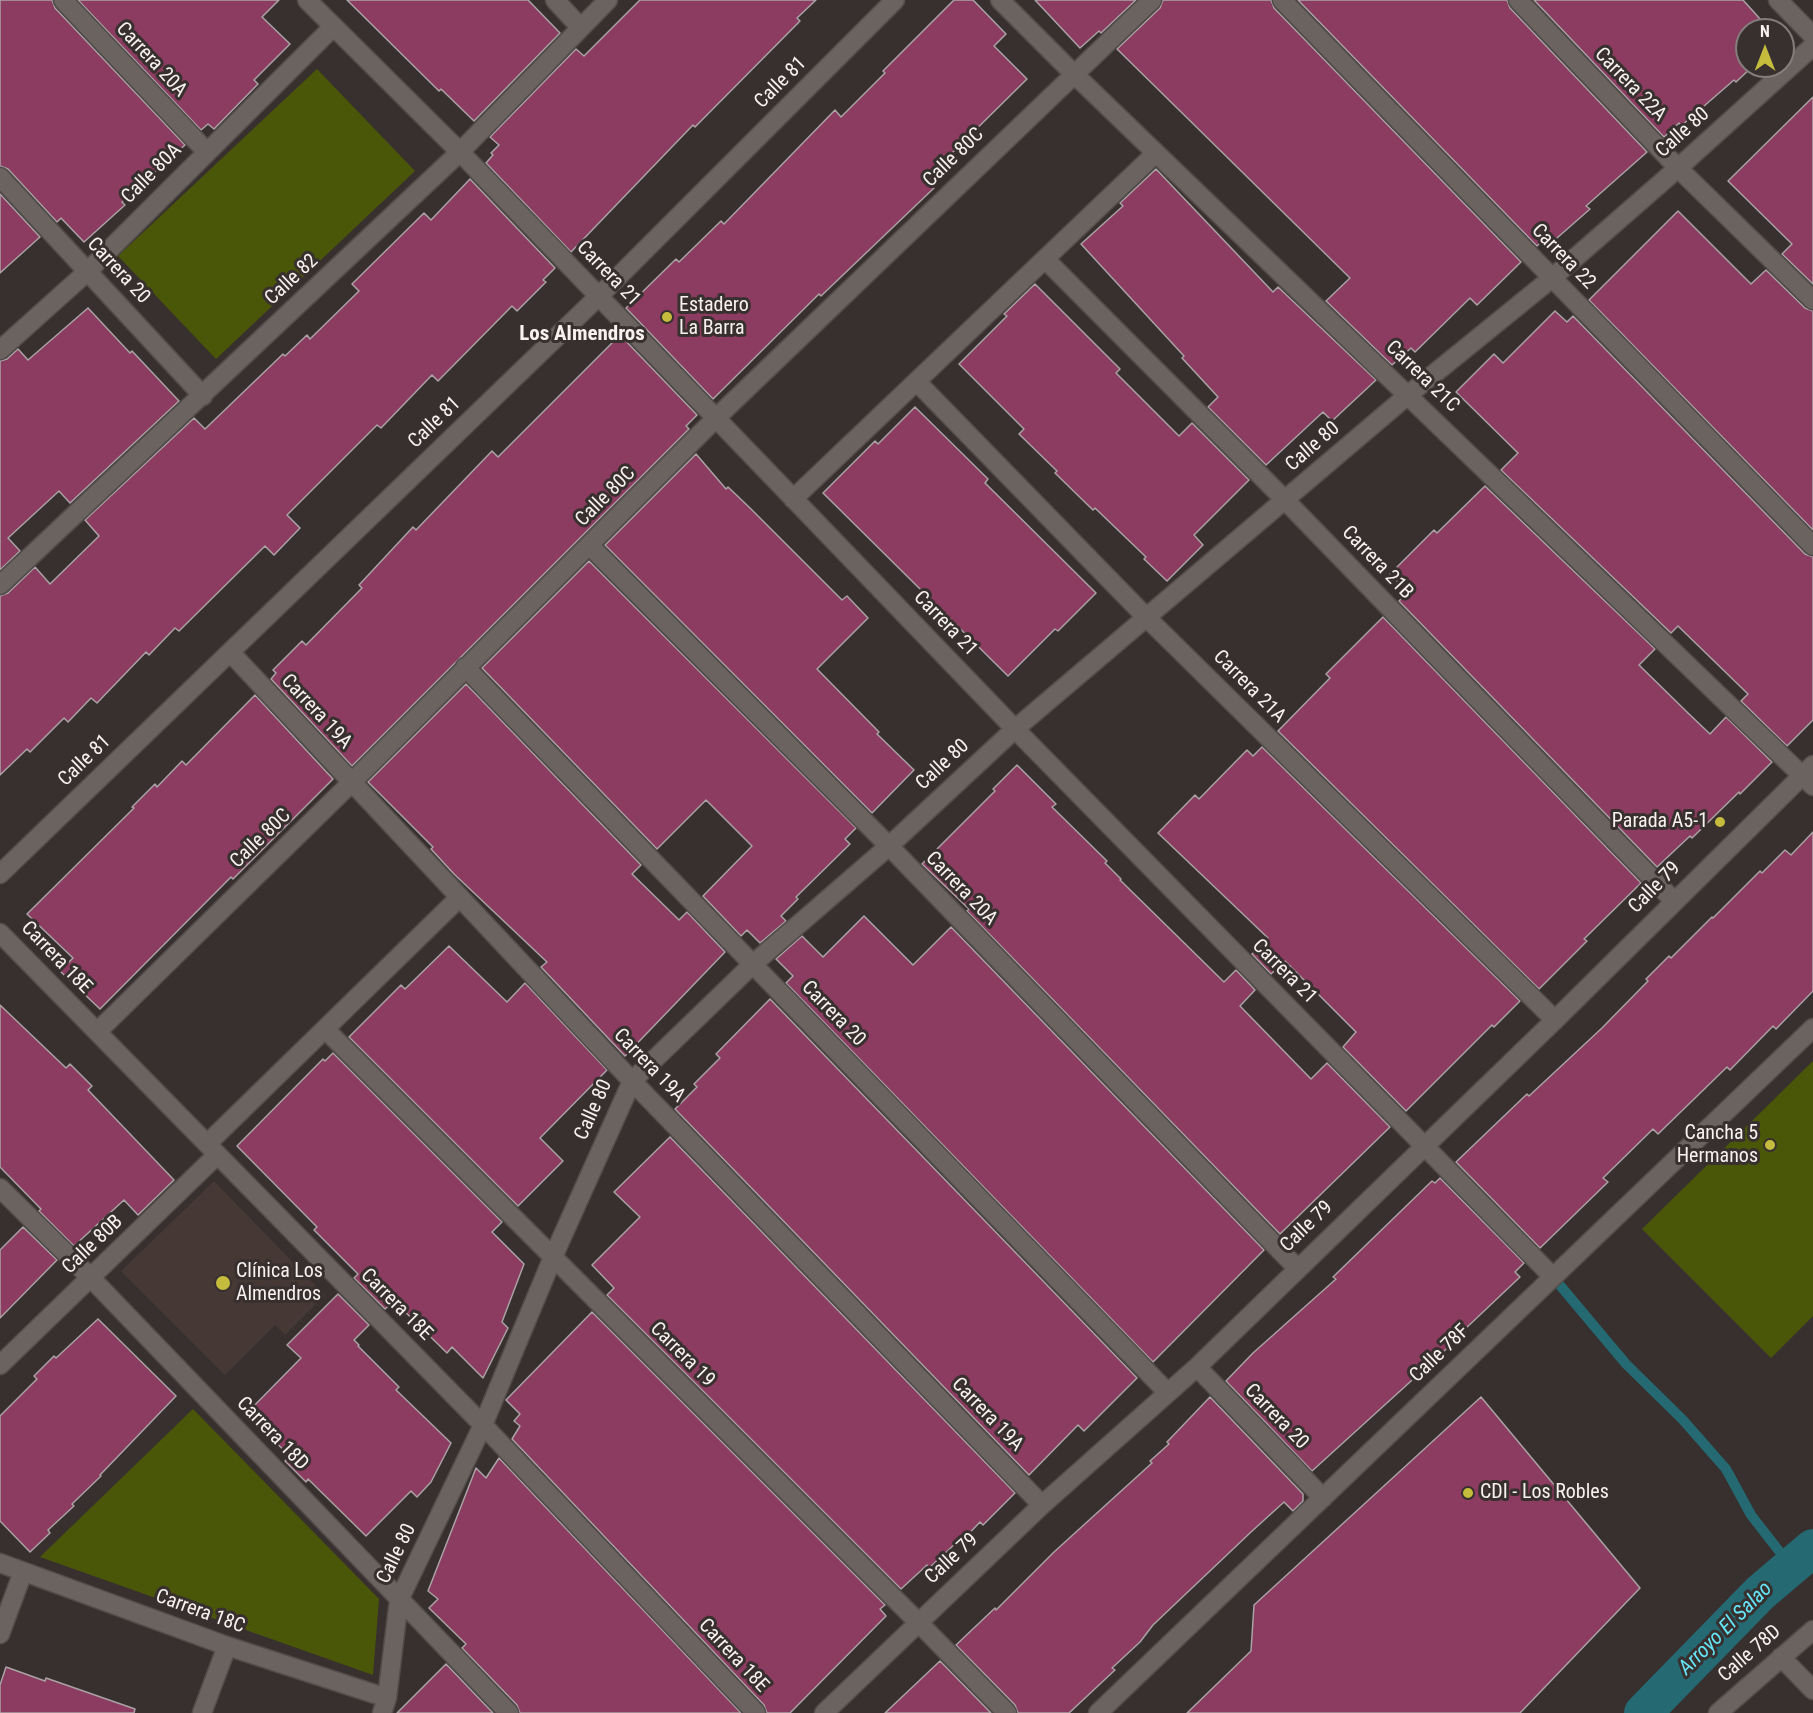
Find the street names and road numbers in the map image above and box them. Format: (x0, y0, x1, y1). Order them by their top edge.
street label: Carrera 20A (110, 18, 192, 102)
street label: Carrera 22A (1589, 43, 1671, 127)
street label: Calle 81 (750, 52, 812, 114)
street label: Calle 80 (1651, 103, 1715, 163)
street label: Calle 80C (919, 123, 989, 193)
street label: Calle 80A (117, 139, 187, 209)
street label: Carrera 22 (1526, 219, 1600, 295)
street label: Carrera 20 (81, 233, 155, 309)
street label: Carrera 21 (571, 236, 645, 312)
street label: Calle 82 (260, 249, 324, 311)
street label: Carrera 21C (1380, 336, 1464, 418)
street label: Calle 81 (404, 392, 466, 454)
street label: Calle 80 (1281, 417, 1345, 477)
street label: Calle 80C (571, 462, 641, 532)
street label: Carrera 21B (1336, 521, 1418, 605)
street label: Carrera 21 (908, 586, 982, 662)
street label: Carrera 21A (1207, 645, 1291, 729)
street label: Carrera 19A (275, 670, 357, 754)
street label: Calle 81 (54, 730, 116, 792)
street label: Calle 80 (911, 734, 975, 796)
street label: Calle 80C (226, 804, 296, 874)
street label: Carrera 20A (920, 847, 1002, 931)
street label: Calle 79 (1624, 857, 1686, 919)
street label: Carrera 18E (15, 917, 97, 999)
street label: Carrera 21 (1247, 935, 1321, 1009)
street label: Carrera 20 (796, 976, 870, 1052)
street label: Carrera 19A (608, 1024, 690, 1108)
street label: Calle 80 (570, 1076, 618, 1144)
street label: Calle 79 (1276, 1196, 1338, 1258)
street label: Calle 80B (58, 1210, 128, 1280)
street label: Carrera 18E (355, 1264, 437, 1346)
street label: Carrera 19 (645, 1318, 719, 1392)
street label: Calle 78F (1405, 1320, 1475, 1388)
street label: Carrera 19A (946, 1373, 1028, 1457)
street label: Carrera 20 (1239, 1379, 1313, 1455)
street label: Carrera 18D (231, 1392, 313, 1476)
street label: Calle 80 (372, 1520, 422, 1588)
street label: Calle 79 (920, 1528, 984, 1590)
street label: Carrera 18C (152, 1585, 248, 1639)
street label: Carrera 18E (693, 1614, 773, 1698)
street label: Calle 78D (1714, 1620, 1786, 1688)

